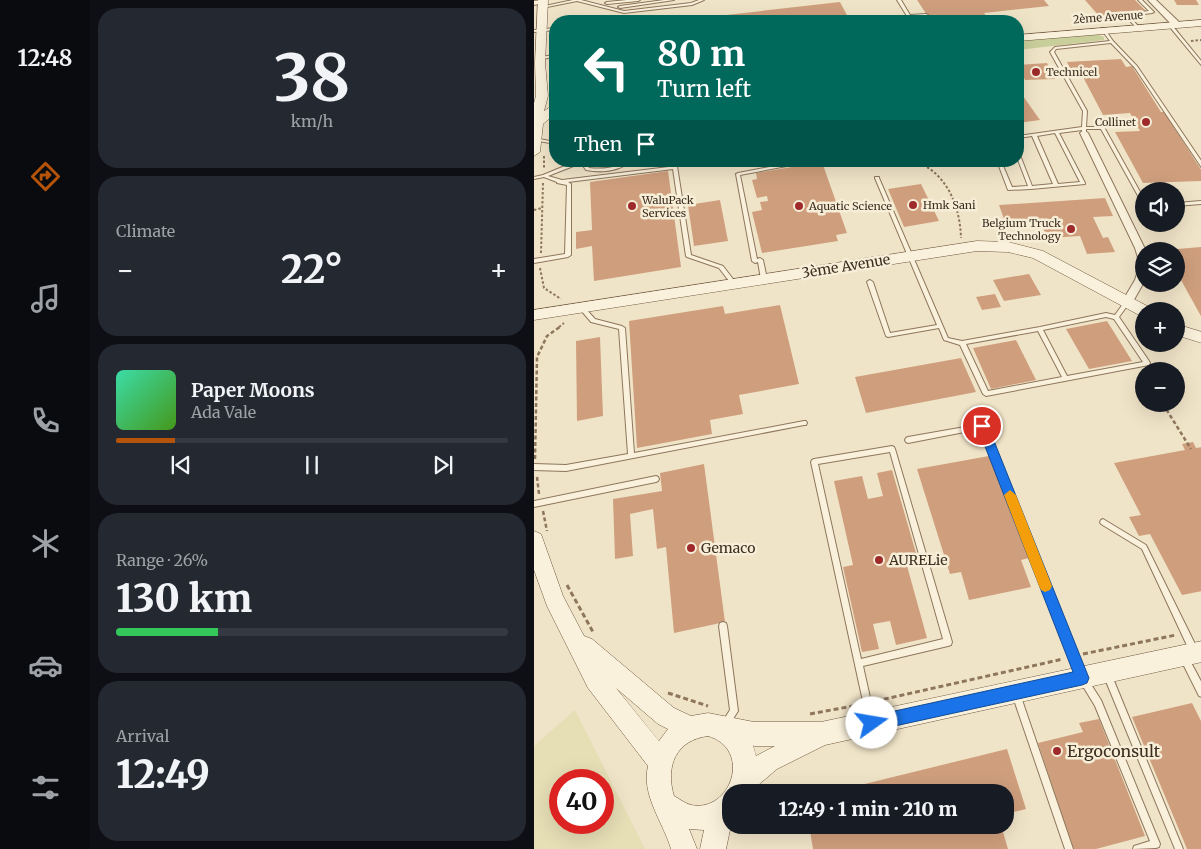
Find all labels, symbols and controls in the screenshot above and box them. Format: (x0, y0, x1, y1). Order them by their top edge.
street label: 2ème Avenue (1073, 8, 1144, 26)
text: 80 m (657, 32, 745, 76)
icon: left (574, 35, 639, 100)
text: 38 (274, 37, 350, 119)
text: 12:48 (17, 44, 73, 72)
place label: Technicel (1046, 65, 1098, 79)
marker: Technicel (1030, 66, 1042, 78)
text: Turn left (657, 75, 751, 103)
text: km/h (291, 111, 333, 131)
place label: Collinet (1095, 115, 1137, 129)
marker: Collinet (1140, 116, 1152, 128)
icon: arrive (632, 130, 660, 158)
text: Then (574, 132, 622, 156)
icon: directions (28, 159, 63, 194)
map controls (1135, 182, 1185, 412)
button: sound (1135, 182, 1185, 232)
place label: WaluPack Services (641, 193, 694, 220)
place label: Hmk Sani (923, 198, 976, 212)
place label: Aquatic Science (808, 199, 892, 213)
marker: Hmk Sani (907, 199, 919, 211)
marker: WaluPack Services (626, 200, 638, 212)
marker: Aquatic Science (793, 200, 805, 212)
place label: Belgium Truck Technology (982, 216, 1062, 243)
text: Climate (116, 221, 175, 241)
marker: Belgium Truck Technology (1065, 223, 1077, 235)
button: layers (1135, 242, 1185, 292)
text: 22° (281, 246, 343, 293)
street label: 3ème Avenue (801, 250, 891, 282)
text: − (116, 252, 135, 288)
text: + (489, 252, 508, 288)
icon: music (28, 281, 63, 316)
button: + (1135, 302, 1185, 352)
button: − (1135, 362, 1185, 412)
text: Paper Moons (191, 378, 315, 402)
text: Ada Vale (191, 402, 256, 422)
icon: phone (28, 403, 63, 438)
pin (961, 405, 1003, 447)
icon: arrive (968, 412, 996, 440)
icon: previous (167, 451, 195, 479)
icon: pause (298, 451, 326, 479)
icon: next (429, 451, 457, 479)
icon: climate (28, 526, 63, 561)
place label: Gemaco (701, 539, 755, 557)
marker: Gemaco (685, 542, 697, 554)
text: Range · 26% (116, 550, 208, 570)
place label: AURELie (888, 551, 948, 569)
marker: AURELie (873, 554, 885, 566)
text: 130 km (116, 575, 252, 622)
icon: car (28, 648, 63, 683)
position arrow (845, 696, 897, 748)
text: Arrival (116, 726, 169, 746)
place label: Ergoconsult (1067, 741, 1161, 761)
marker: Ergoconsult (1051, 745, 1063, 757)
text: 12:49 (116, 751, 210, 798)
speed limit sign: 40 (549, 769, 614, 834)
icon: filters (28, 770, 63, 805)
text: 12:49 · 1 min · 210 m (778, 797, 958, 821)

